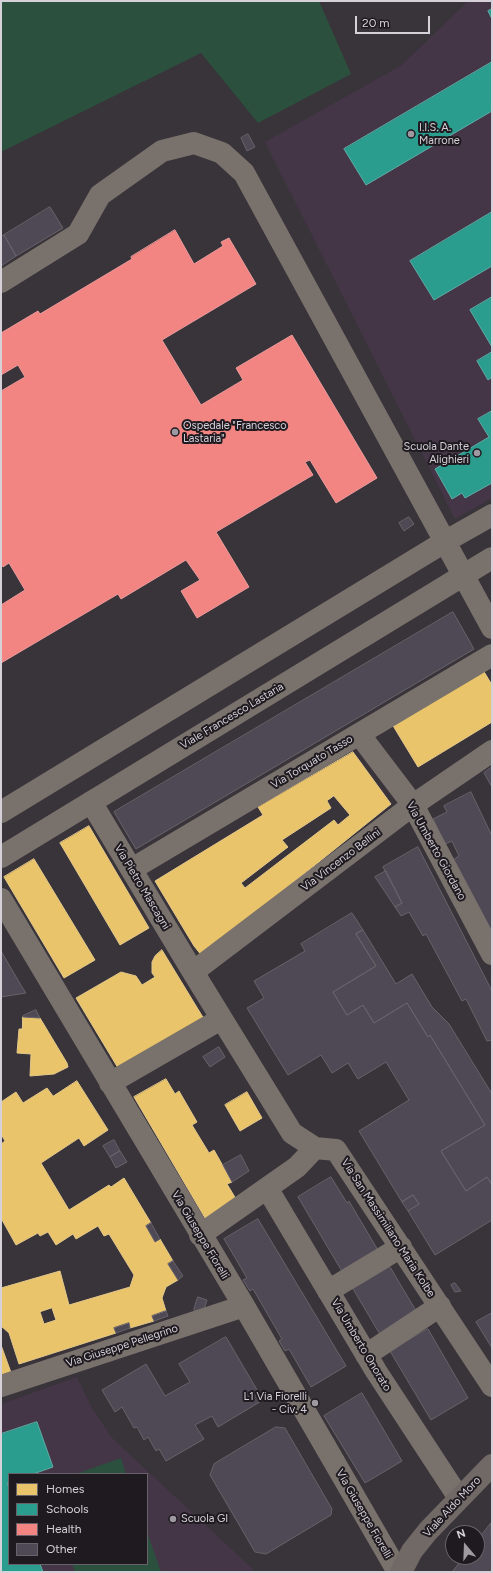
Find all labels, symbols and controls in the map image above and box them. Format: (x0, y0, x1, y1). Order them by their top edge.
scale bar (357, 8, 432, 34)
text: 20 m (362, 16, 390, 30)
place label: I.I.S. A. Marrone (419, 121, 460, 147)
marker: I.I.S. A. Marrone (406, 129, 416, 139)
place label: Ospedale "Francesco Lastaria" (183, 419, 287, 445)
marker: Ospedale "Francesco Lastaria" (170, 427, 180, 437)
place label: Scuola Dante Alighieri (404, 440, 469, 466)
marker: Scuola Dante Alighieri (472, 448, 482, 458)
street label: Viale Francesco Lastaria (178, 680, 286, 752)
street label: Via Torquato Tasso (269, 732, 355, 792)
street label: Via Umberto Giordano (403, 799, 469, 903)
street label: Via Vincenzo Bellini (299, 826, 383, 894)
street label: Via Pietro Mascagni (111, 842, 173, 932)
street label: Via San Massimiliano Maria Kolbe (338, 1156, 438, 1300)
street label: Via Giuseppe Fiorelli (168, 1189, 232, 1281)
street label: Via Umberto Onorato (328, 1296, 394, 1394)
street label: Via Giuseppe Pellegrino (64, 1322, 180, 1370)
place label: L1 Via Fiorelli - Civ. 4 (243, 1390, 307, 1416)
marker: L1 Via Fiorelli - Civ. 4 (310, 1398, 320, 1408)
street label: Via Giuseppe Fiorelli (333, 1467, 395, 1561)
legend (8, 1473, 148, 1565)
street label: Viale Aldo Moro (421, 1474, 483, 1540)
text: Homes (46, 1482, 84, 1496)
text: Schools (46, 1502, 89, 1516)
place label: Scuola GI (181, 1512, 228, 1526)
marker: Scuola GI (168, 1514, 178, 1524)
text: Health (46, 1522, 82, 1536)
north arrow (445, 1525, 485, 1565)
text: N (455, 1527, 467, 1542)
text: Other (46, 1542, 77, 1556)

